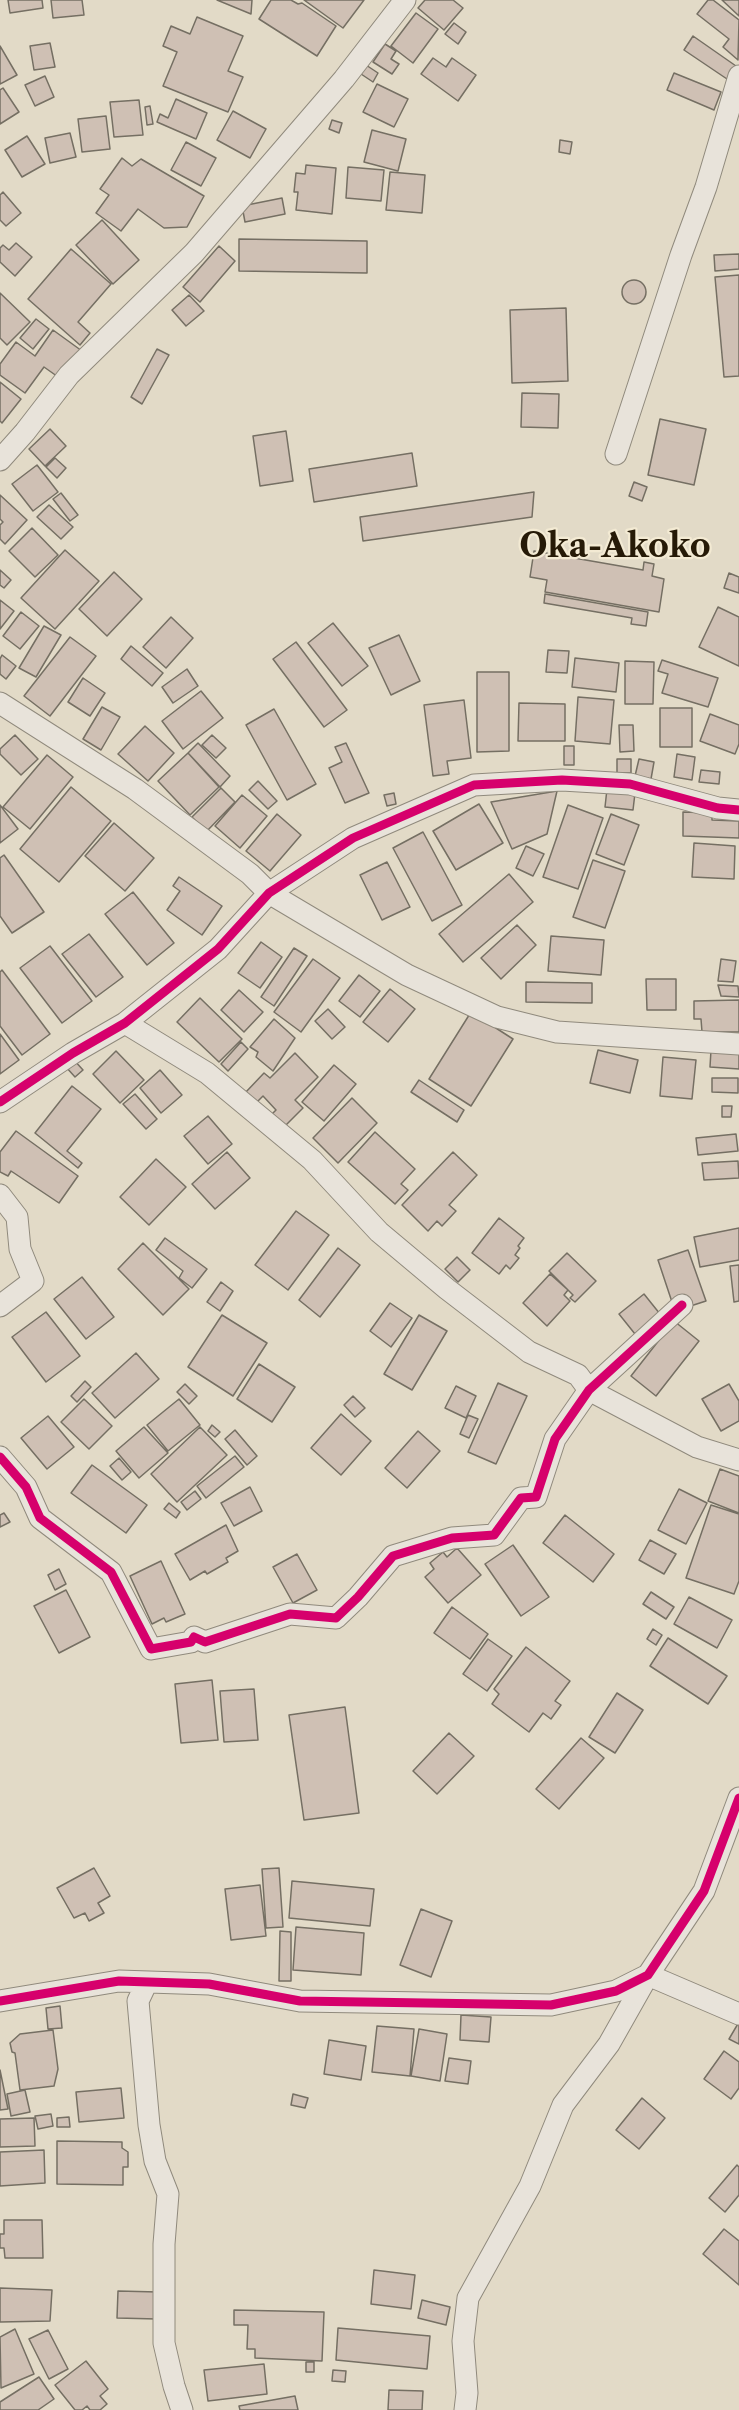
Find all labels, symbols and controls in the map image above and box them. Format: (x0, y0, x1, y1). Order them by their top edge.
district label: Oka-Akoko (519, 527, 711, 567)

